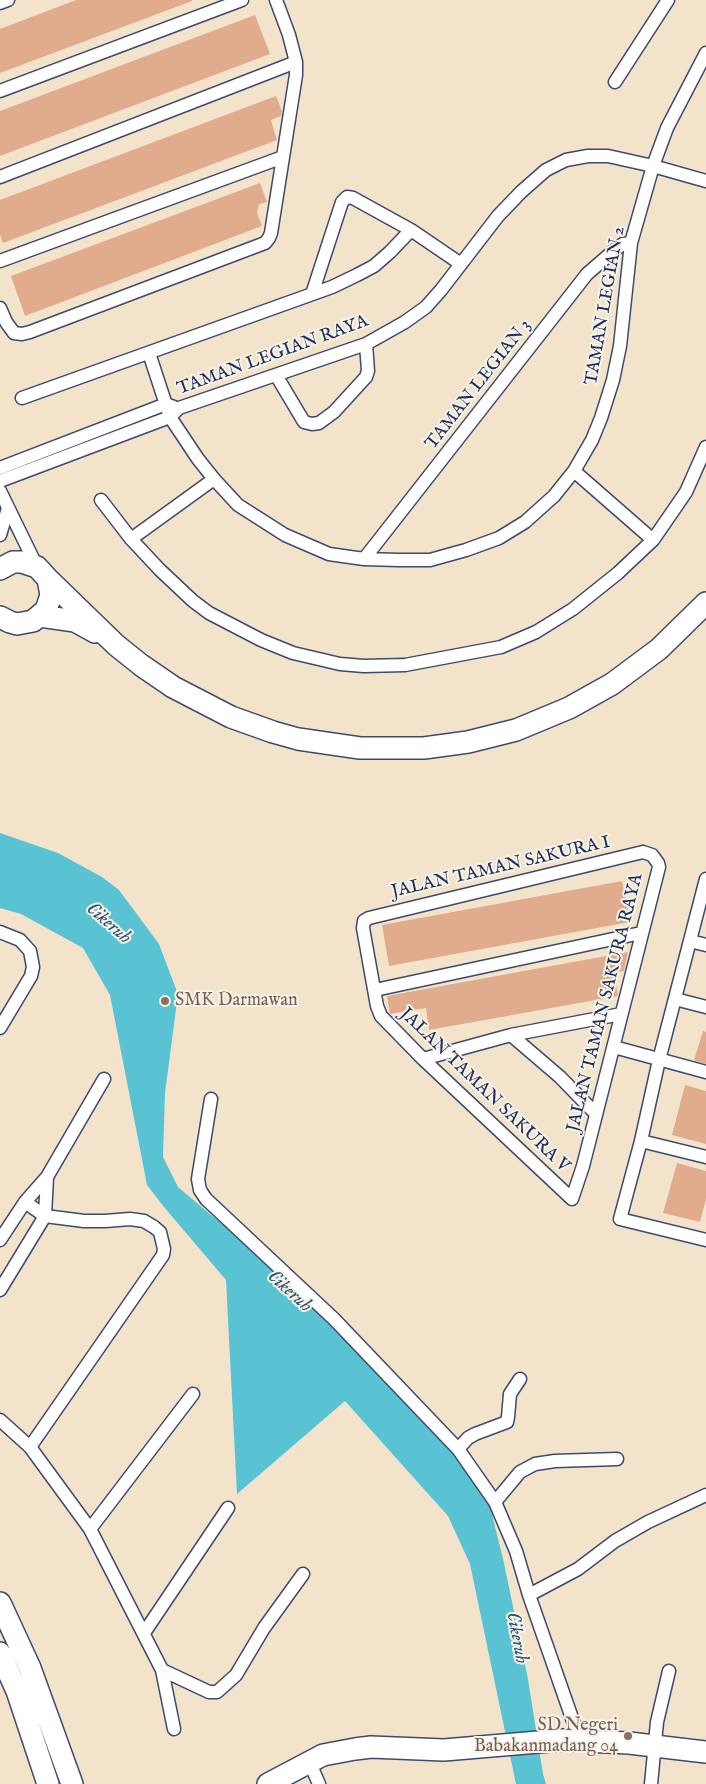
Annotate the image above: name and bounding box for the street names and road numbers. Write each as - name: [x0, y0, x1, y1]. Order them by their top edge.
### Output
- street label: TAMAN LEGIAN 2: [581, 225, 631, 387]
- street label: TAMAN LEGIAN RAYA: [174, 311, 372, 401]
- street label: TAMAN LEGIAN 3: [422, 316, 536, 454]
- street label: JALAN TAMAN SAKURA I: [390, 832, 612, 904]
- street label: JALAN TAMAN SAKURA RAYA: [563, 872, 649, 1134]
- street label: JALAN TAMAN SAKURA V: [395, 1004, 573, 1178]

